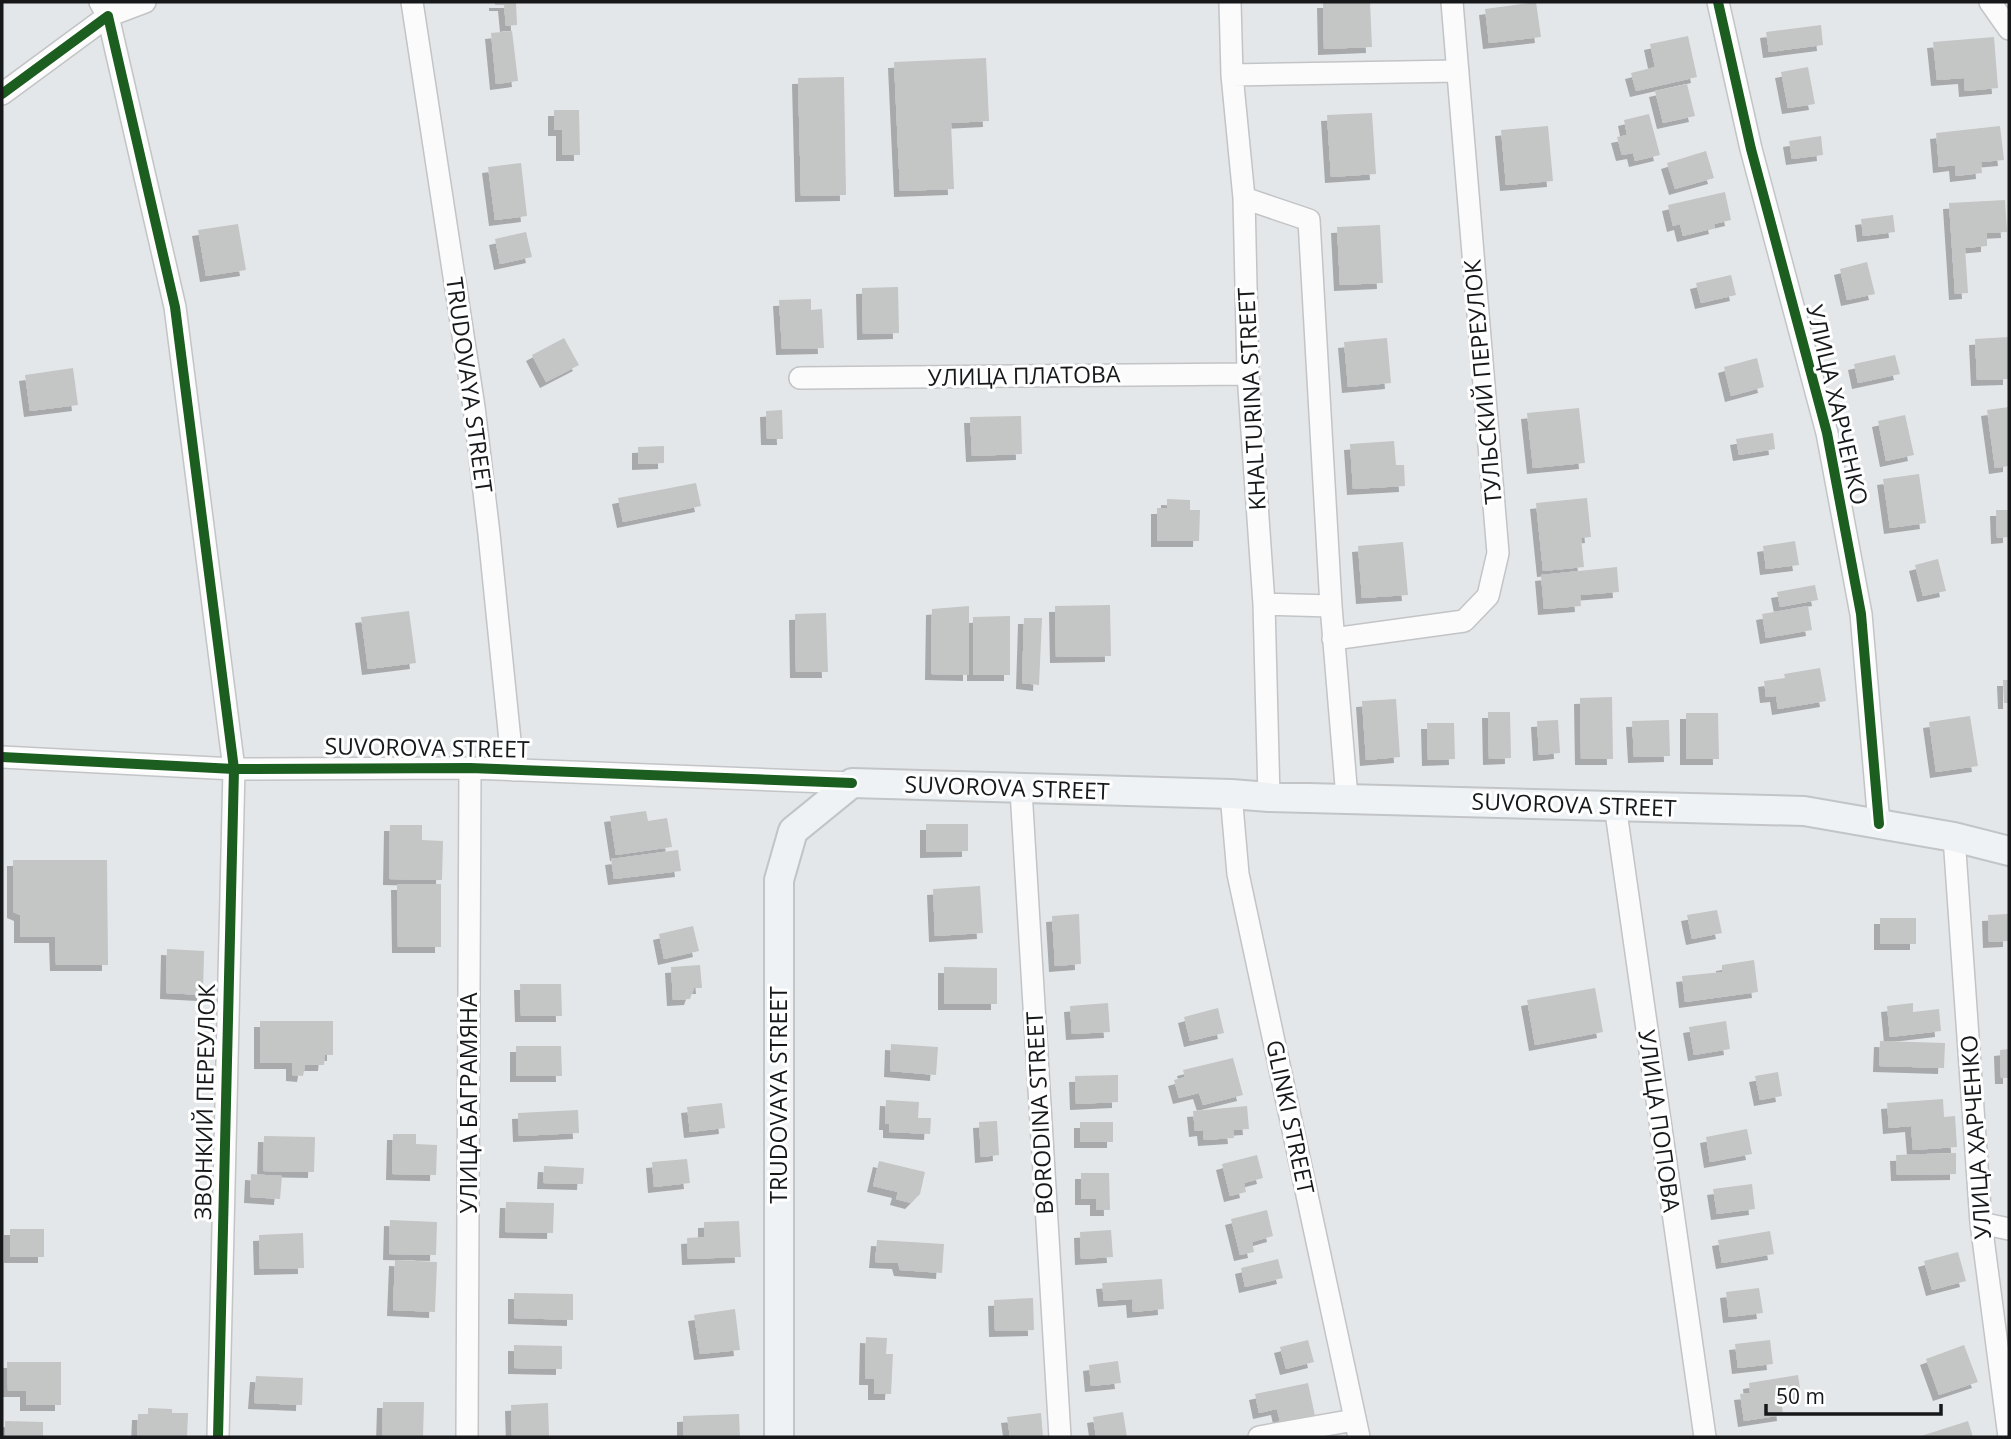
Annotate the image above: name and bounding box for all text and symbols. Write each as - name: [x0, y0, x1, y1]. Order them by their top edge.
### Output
- street label: ТУЛЬСКИЙ ПЕРЕУЛОК: [1455, 257, 1509, 506]
- street label: TRUDOVAYA STREET: [439, 275, 501, 495]
- street label: KHALTURINA STREET: [1229, 286, 1273, 511]
- street label: УЛИЦА ХАРЧЕНКО: [1799, 301, 1877, 508]
- street label: УЛИЦА ПЛАТОВА: [927, 357, 1121, 393]
- street label: SUVOROVA STREET: [324, 729, 530, 765]
- street label: SUVOROVA STREET: [904, 767, 1110, 807]
- street label: SUVOROVA STREET: [1471, 784, 1677, 824]
- street label: ЗВОНКИЙ ПЕРЕУЛОК: [186, 983, 222, 1221]
- street label: TRUDOVAYA STREET: [762, 986, 794, 1204]
- street label: УЛИЦА БАГРАМЯНА: [452, 992, 484, 1214]
- street label: BORODINA STREET: [1018, 1010, 1060, 1216]
- street label: УЛИЦА ПОПОВА: [1631, 1028, 1689, 1215]
- street label: УЛИЦА ХАРЧЕНКО: [1952, 1034, 1998, 1240]
- street label: GLINKI STREET: [1259, 1037, 1323, 1197]
- scale bar: [1766, 1372, 1941, 1416]
- text: 50 m: [1776, 1382, 1825, 1410]

